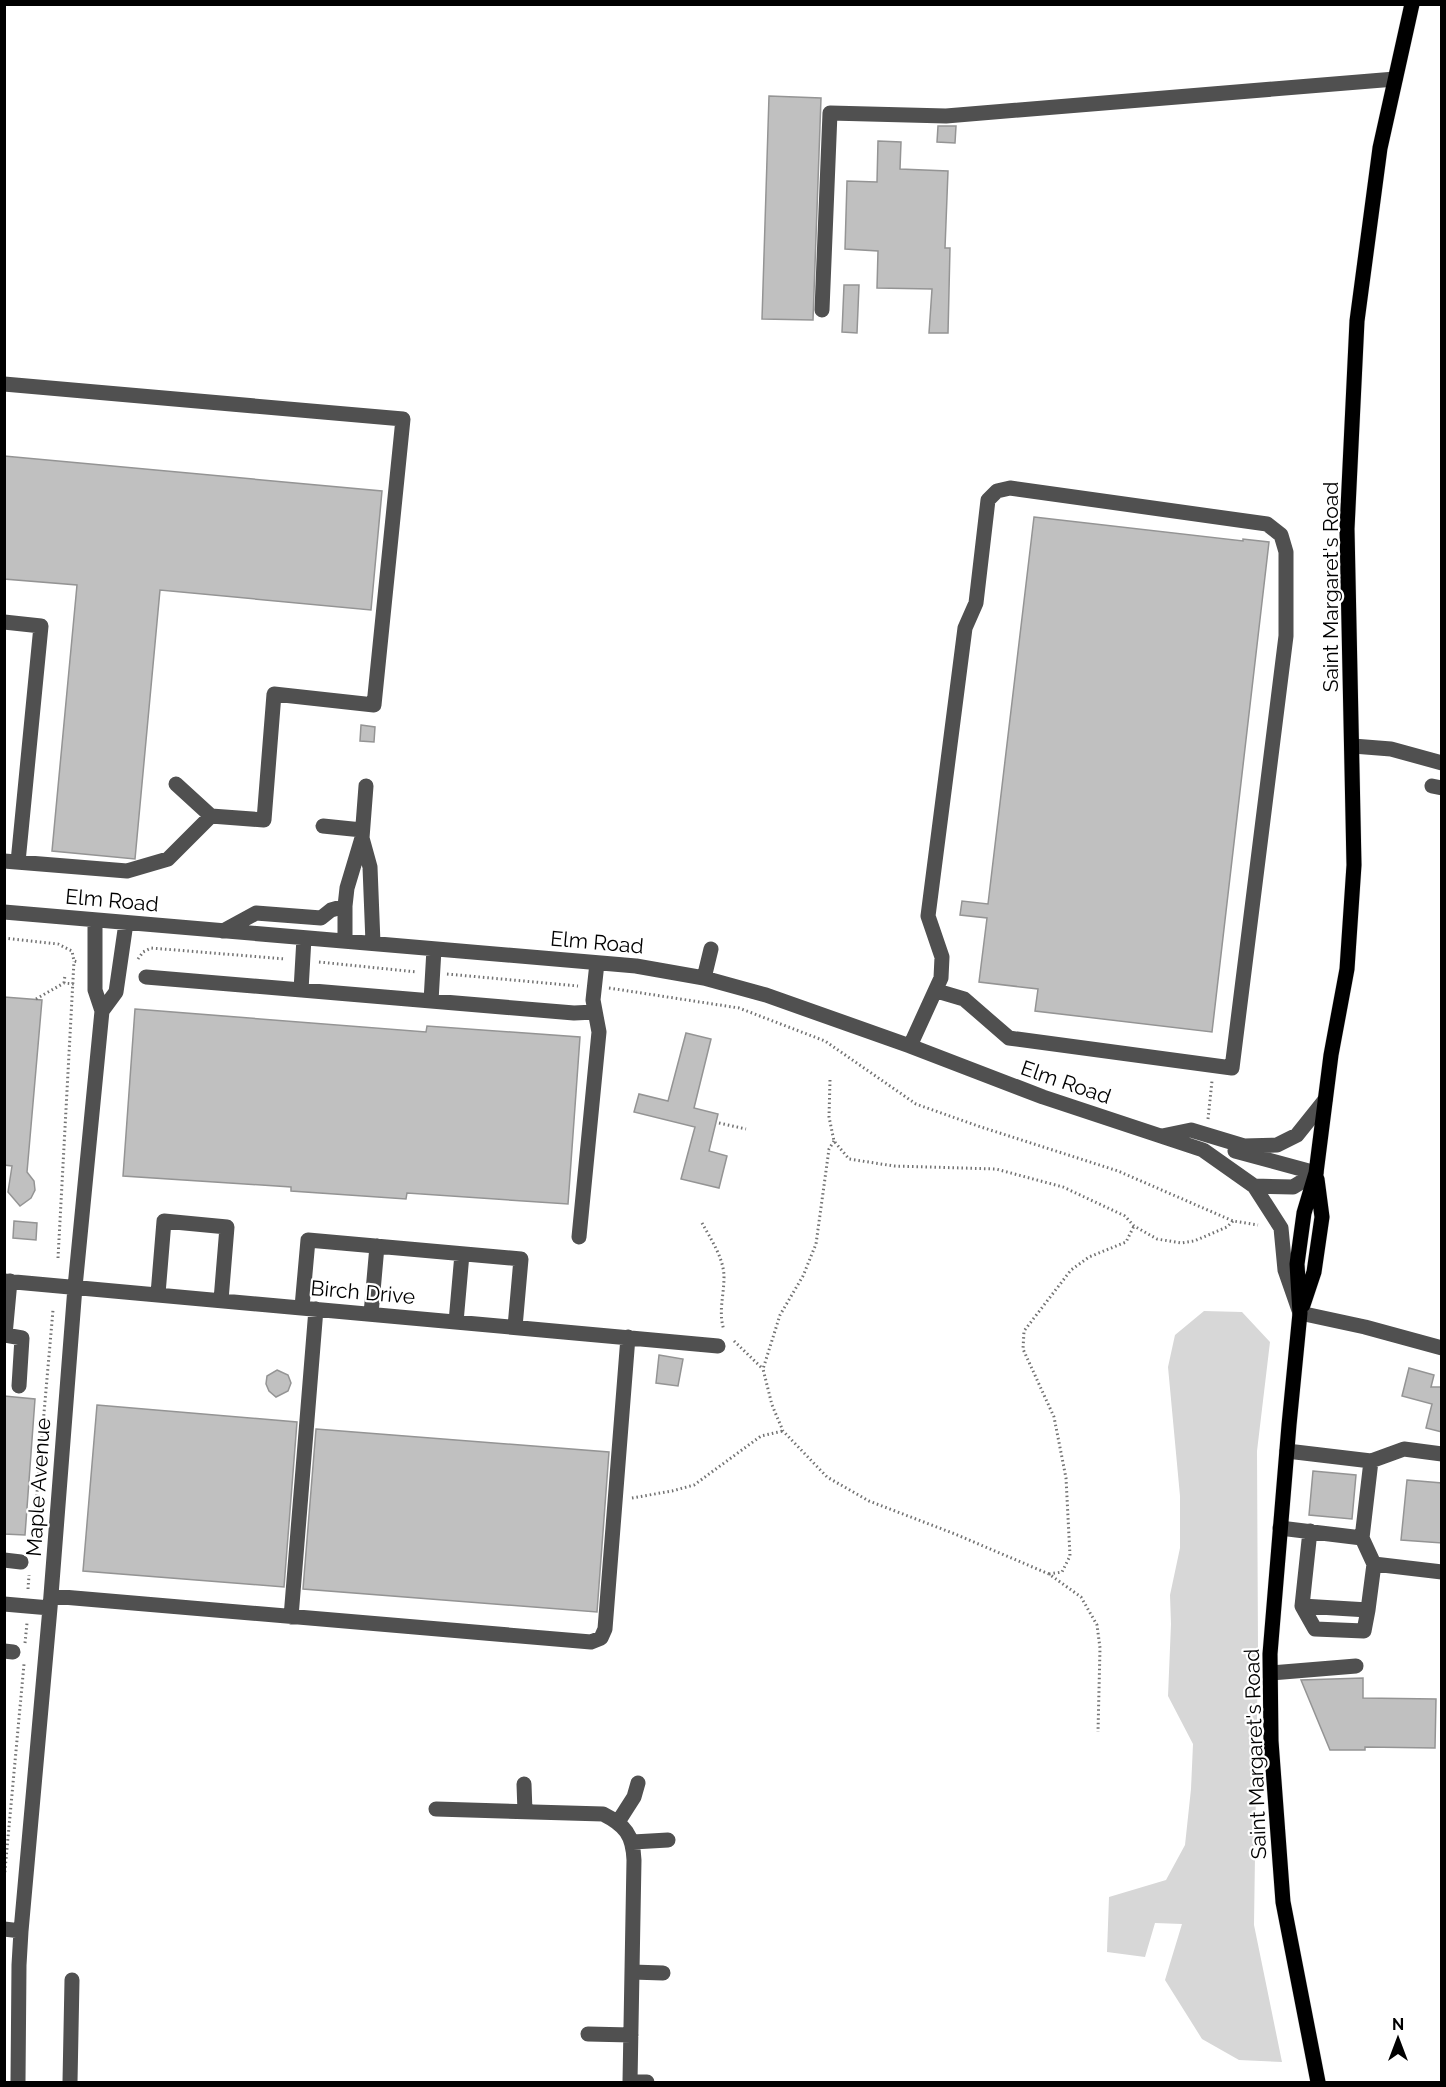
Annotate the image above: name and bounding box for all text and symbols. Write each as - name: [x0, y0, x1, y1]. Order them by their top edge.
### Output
- street label: Saint Margaret's Road: [1318, 482, 1343, 692]
- street label: Elm Road: [64, 883, 160, 917]
- street label: Elm Road: [549, 925, 645, 959]
- street label: Elm Road: [1018, 1055, 1114, 1109]
- street label: Birch Drive: [310, 1275, 416, 1309]
- street label: Maple Avenue: [21, 1417, 55, 1557]
- street label: Saint Margaret's Road: [1239, 1648, 1271, 1860]
- north arrow: [1368, 2009, 1428, 2069]
- text: N: [1392, 2015, 1404, 2034]

